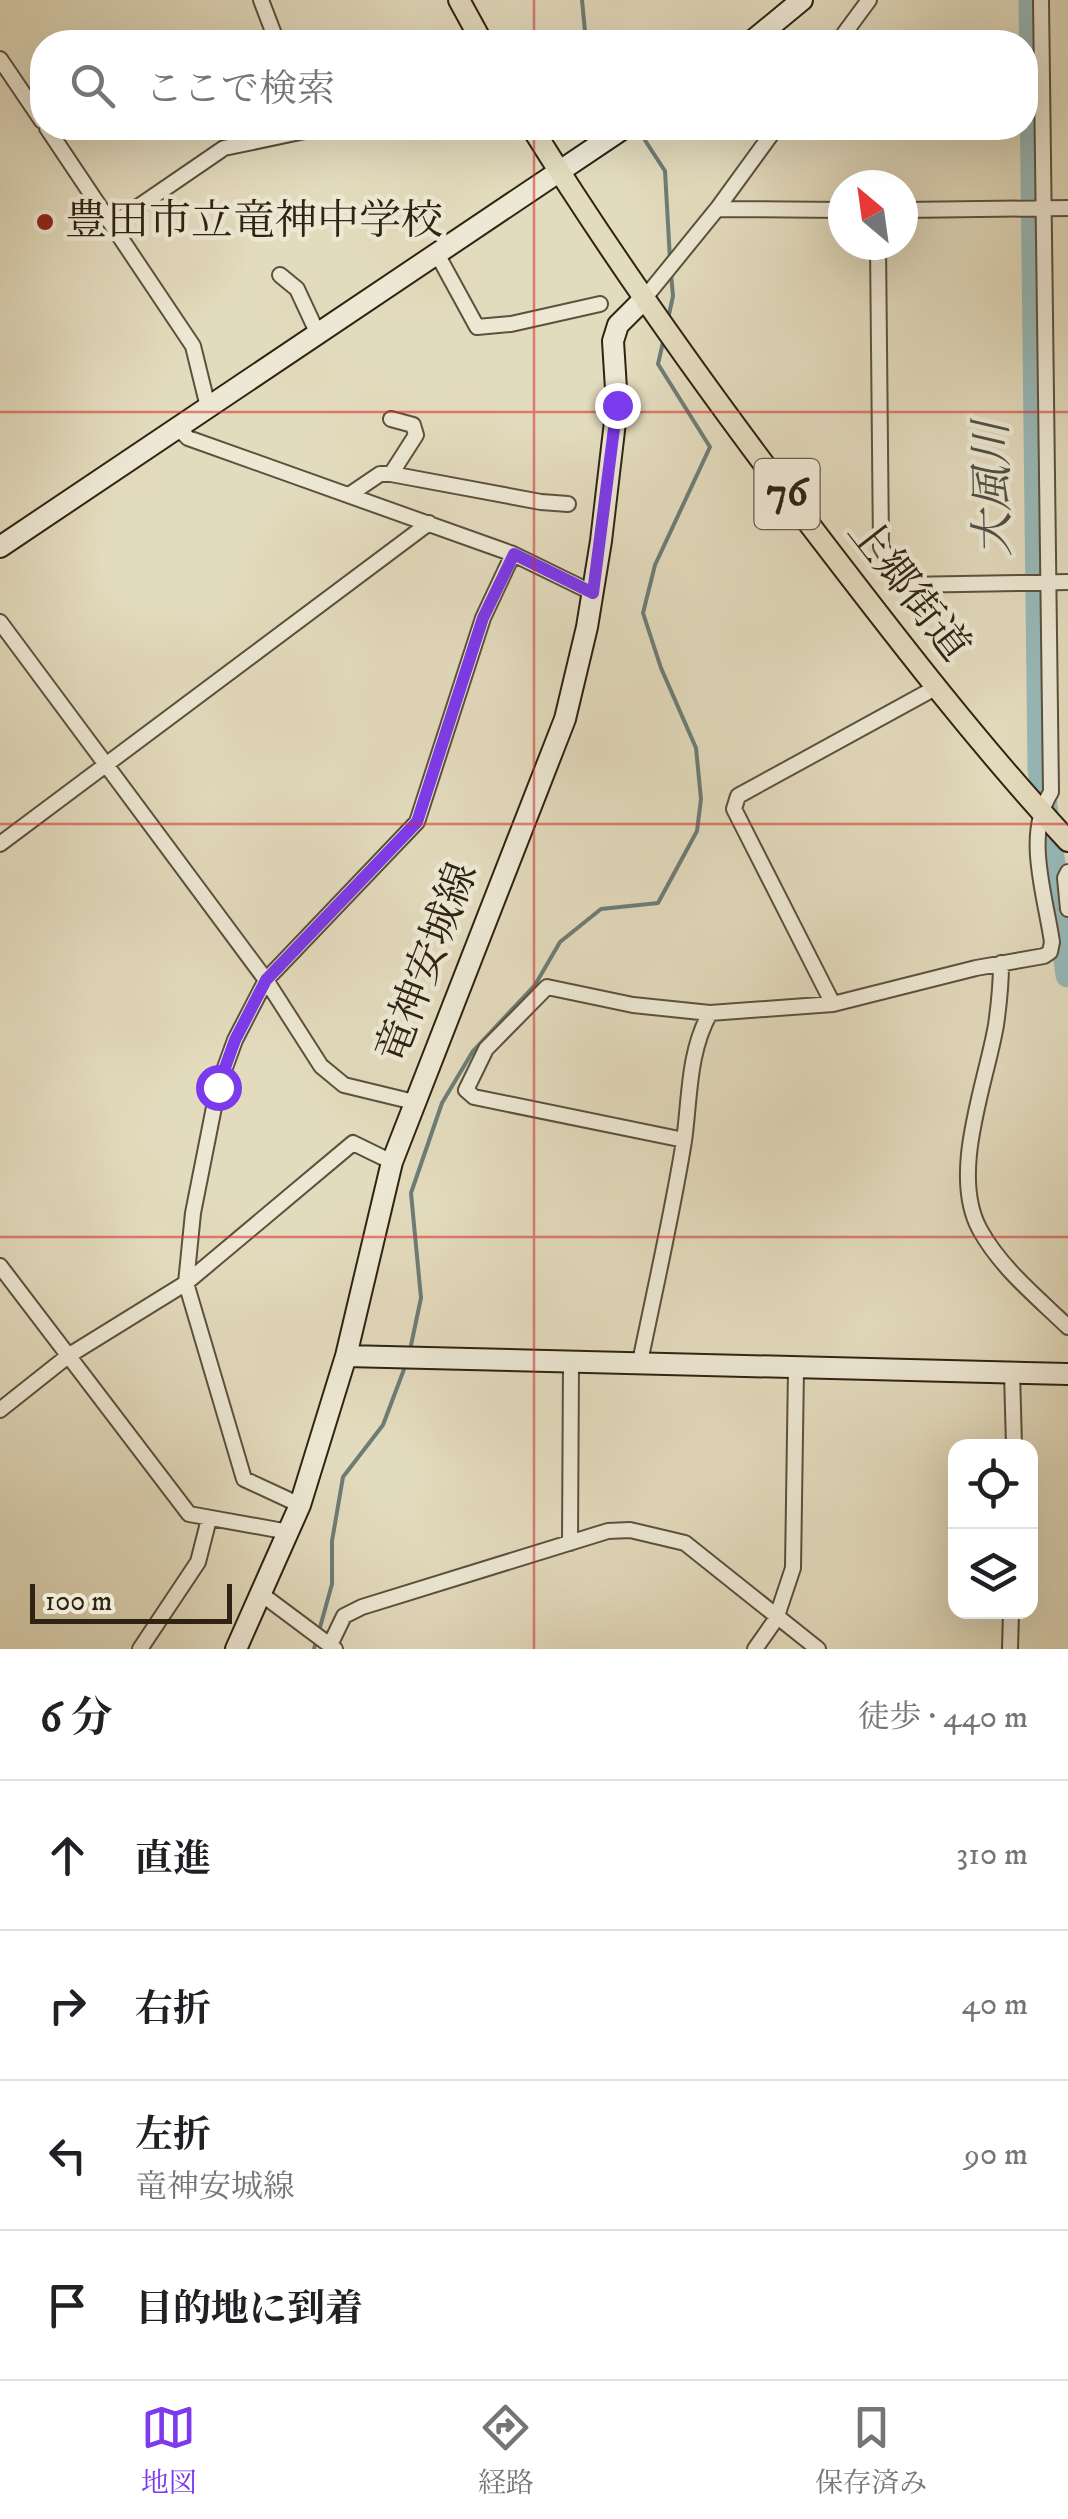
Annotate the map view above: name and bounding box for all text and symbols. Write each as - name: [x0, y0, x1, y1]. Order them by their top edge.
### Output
- search box: [30, 30, 1038, 140]
- icon: search: [65, 58, 120, 113]
- text: ここで検索: [145, 66, 335, 114]
- north arrow: [828, 170, 918, 260]
- place label: 豊田市立竜神中学校: [65, 196, 443, 248]
- marker: 豊田市立竜神中学校: [34, 211, 56, 233]
- route end: [595, 383, 641, 429]
- water label: 大風川: [965, 416, 1023, 557]
- road number: 76: [754, 459, 820, 529]
- street label: 上郷街道: [836, 508, 980, 672]
- street label: 竜神安城線: [366, 856, 490, 1070]
- route start: [196, 1065, 242, 1111]
- map controls: [948, 1439, 1038, 1619]
- button: locate: [948, 1439, 1038, 1529]
- button: layers: [948, 1529, 1038, 1619]
- scale bar: [30, 1579, 232, 1624]
- text: 100 m: [45, 1584, 112, 1619]
- text: 6 分: [40, 1693, 113, 1745]
- text: 徒歩 · 440 m: [858, 1698, 1028, 1738]
- icon: ahead: [40, 1828, 95, 1883]
- text: 310 m: [956, 1835, 1028, 1875]
- text: 直進: [135, 1836, 211, 1884]
- icon: right: [40, 1978, 95, 2033]
- text: 40 m: [961, 1985, 1028, 2025]
- text: 右折: [135, 1986, 211, 2034]
- text: 左折: [135, 2112, 211, 2160]
- icon: left: [40, 2128, 95, 2183]
- text: 90 m: [964, 2135, 1028, 2175]
- text: 竜神安城線: [135, 2168, 295, 2208]
- icon: arrive: [40, 2278, 95, 2333]
- text: 目的地に到着: [135, 2286, 363, 2334]
- tab: 地図: [141, 2400, 197, 2501]
- tab: 経路: [478, 2400, 534, 2501]
- tab: 保存済み: [815, 2400, 927, 2501]

